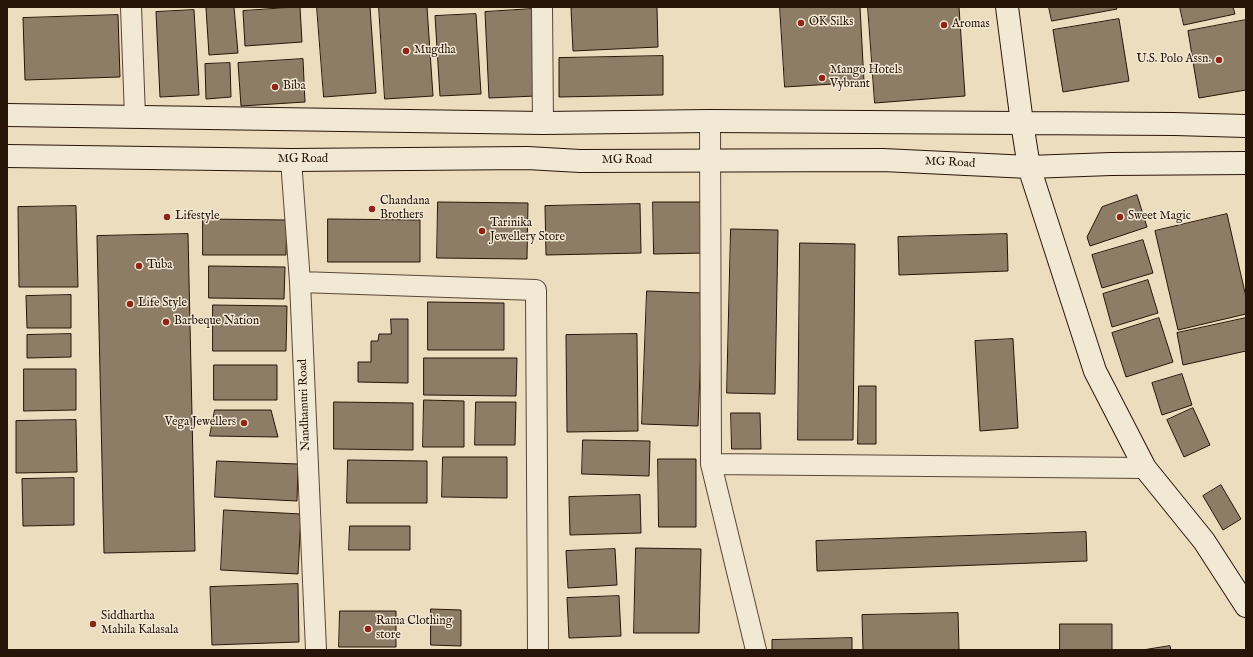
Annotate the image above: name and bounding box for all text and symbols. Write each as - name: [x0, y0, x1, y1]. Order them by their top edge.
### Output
- place label: OK Silks: [809, 16, 853, 30]
- marker: OK Silks: [796, 18, 806, 28]
- place label: Aromas: [952, 18, 990, 32]
- marker: Aromas: [939, 20, 949, 30]
- place label: Mugdha: [414, 44, 456, 58]
- marker: Mugdha: [401, 46, 411, 56]
- place label: U.S. Polo Assn.: [1137, 53, 1211, 67]
- marker: U.S. Polo Assn.: [1214, 55, 1224, 65]
- place label: Mango Hotels Vybrant: [830, 64, 902, 92]
- marker: Mango Hotels Vybrant: [817, 73, 827, 83]
- place label: Biba: [283, 80, 306, 94]
- marker: Biba: [270, 82, 280, 92]
- street label: MG Road: [278, 153, 328, 167]
- street label: MG Road: [602, 154, 652, 168]
- street label: MG Road: [924, 154, 976, 172]
- place label: Chandana Brothers: [380, 195, 430, 223]
- marker: Chandana Brothers: [367, 204, 377, 214]
- place label: Lifestyle: [175, 210, 219, 224]
- place label: Sweet Magic: [1128, 210, 1191, 224]
- marker: Lifestyle: [162, 212, 172, 222]
- marker: Sweet Magic: [1115, 212, 1125, 222]
- place label: Tarinika Jewellery Store: [490, 217, 565, 245]
- marker: Tarinika Jewellery Store: [477, 226, 487, 236]
- place label: Tuba: [147, 259, 173, 273]
- marker: Tuba: [134, 261, 144, 271]
- place label: Life Style: [138, 297, 187, 311]
- marker: Life Style: [125, 299, 135, 309]
- place label: Barbeque Nation: [174, 315, 259, 329]
- marker: Barbeque Nation: [161, 317, 171, 327]
- street label: Nandhamuri Road: [296, 359, 314, 451]
- place label: Vega Jewellers: [165, 416, 236, 430]
- marker: Vega Jewellers: [239, 418, 249, 428]
- place label: Siddhartha Mahila Kalasala: [101, 610, 178, 638]
- place label: Rama Clothing store: [376, 615, 452, 643]
- marker: Siddhartha Mahila Kalasala: [88, 619, 98, 629]
- marker: Rama Clothing store: [363, 624, 373, 634]

